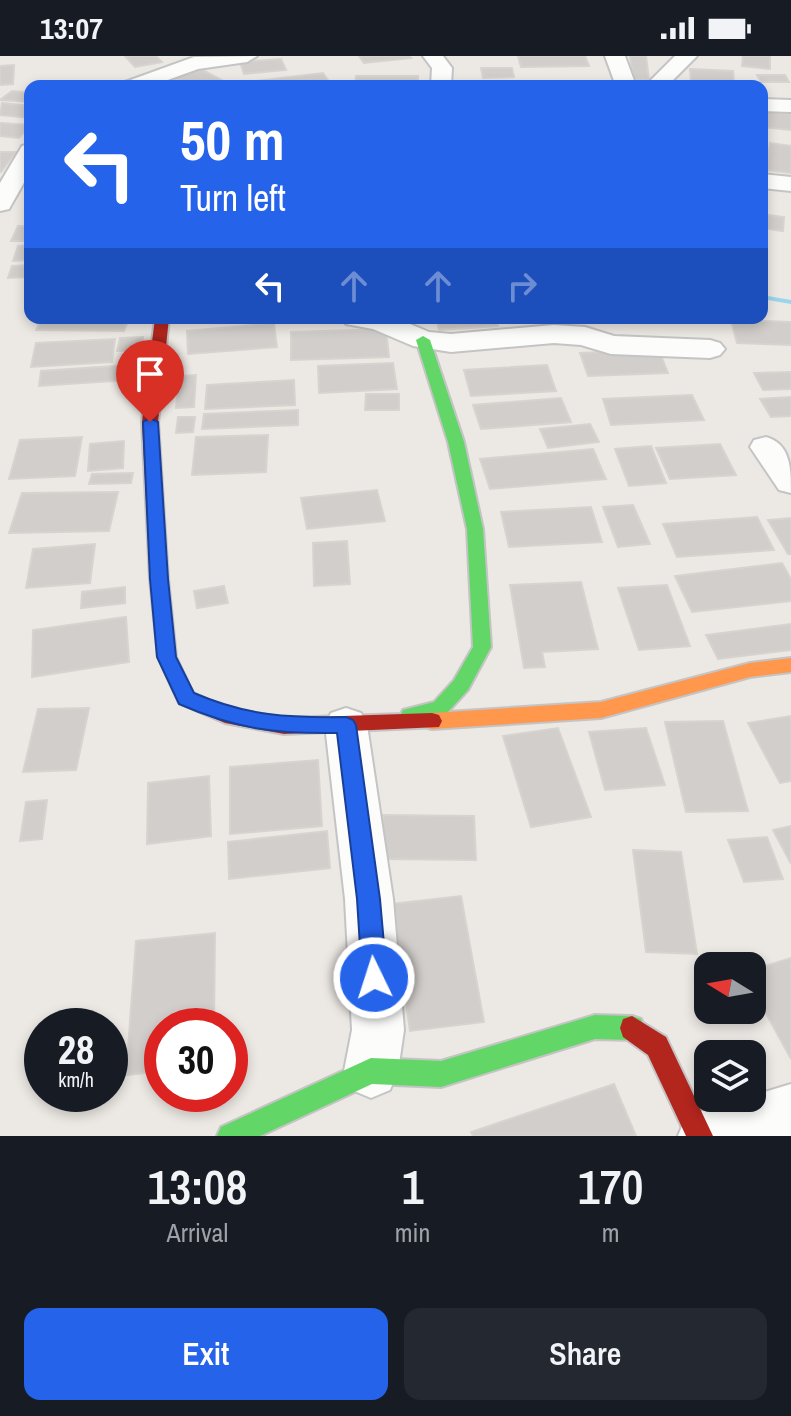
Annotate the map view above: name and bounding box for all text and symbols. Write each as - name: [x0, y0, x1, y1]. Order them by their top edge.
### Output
- text: 13:07: [40, 8, 103, 48]
- text: 50 m: [180, 102, 285, 177]
- icon: left: [48, 112, 152, 216]
- text: Turn left: [180, 174, 286, 222]
- icon: left: [248, 264, 292, 308]
- icon: ahead: [332, 264, 376, 308]
- icon: ahead: [416, 264, 460, 308]
- icon: right: [500, 264, 544, 308]
- pin: [116, 340, 184, 422]
- icon: arrive: [128, 352, 172, 396]
- position arrow: [332, 936, 416, 1020]
- north arrow: [694, 952, 766, 1024]
- map controls: [694, 952, 766, 1112]
- speed limit sign: 30: [144, 1008, 248, 1112]
- text: 28: [58, 1023, 94, 1076]
- button: layers: [694, 1040, 766, 1112]
- text: km/h: [58, 1066, 94, 1093]
- text: 13:08: [147, 1154, 247, 1219]
- text: 1: [402, 1154, 424, 1219]
- text: 170: [578, 1154, 644, 1219]
- text: Arrival: [167, 1215, 228, 1250]
- text: min: [395, 1215, 430, 1250]
- text: m: [602, 1215, 620, 1250]
- button: Exit: [24, 1308, 388, 1400]
- button: Share: [404, 1308, 767, 1400]

